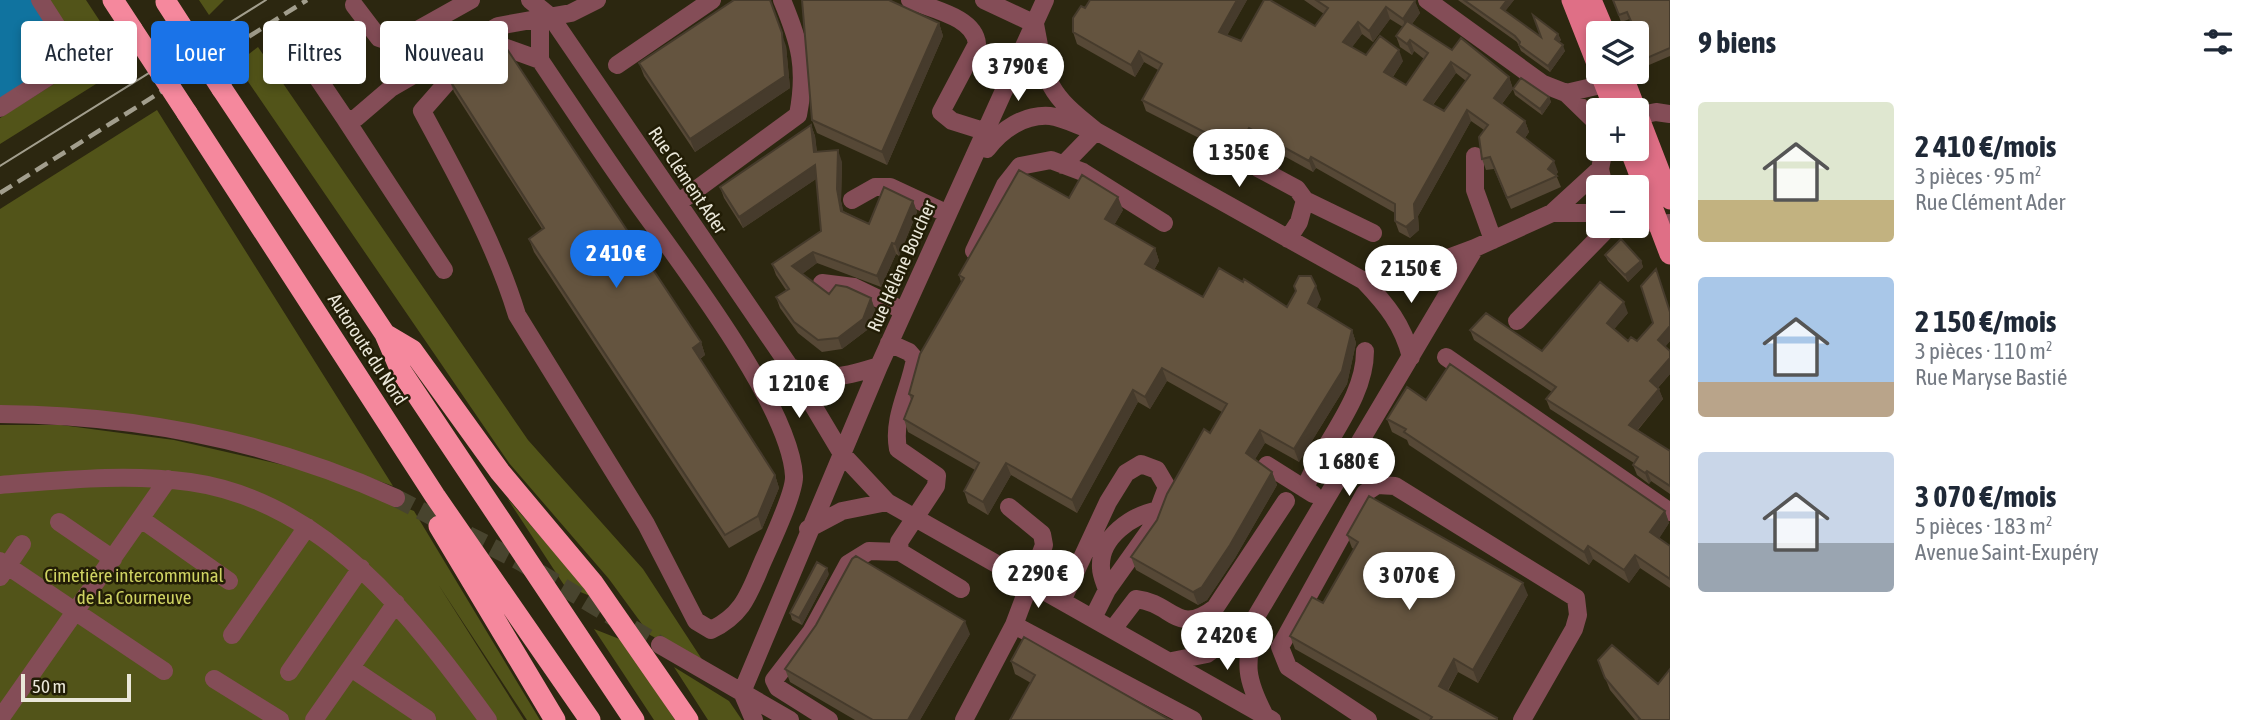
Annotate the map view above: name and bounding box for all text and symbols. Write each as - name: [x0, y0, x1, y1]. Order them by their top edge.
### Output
- chip: Acheter: [21, 21, 137, 84]
- chip: Louer: [151, 21, 249, 84]
- chip: Filtres: [263, 21, 366, 84]
- chip: Nouveau: [380, 21, 508, 84]
- map controls: [1586, 21, 1649, 238]
- button: layers: [1586, 21, 1649, 84]
- icon: filters: [2199, 23, 2237, 61]
- text: 9 biens: [1698, 25, 1776, 59]
- pin: 3 790 €: [953, 43, 1083, 103]
- text: 3 790 €: [988, 53, 1048, 79]
- button: +: [1586, 98, 1649, 161]
- street label: Rue Clément Ader: [644, 122, 732, 238]
- text: 2 410 €/mois: [1915, 129, 2056, 163]
- pin: 1 350 €: [1174, 130, 1304, 189]
- icon: home: [1754, 130, 1838, 214]
- text: 1 350 €: [1209, 139, 1269, 165]
- text: 3 pièces · 95 m²: [1915, 163, 2042, 189]
- button: −: [1586, 175, 1649, 238]
- text: Rue Clément Ader: [1915, 189, 2065, 215]
- street label: Rue Hélène Boucher: [862, 197, 940, 335]
- pin: 2 410 €: [551, 230, 681, 290]
- text: 2 410 €: [586, 240, 646, 266]
- pin: 2 150 €: [1346, 246, 1476, 305]
- text: 2 150 €: [1381, 255, 1441, 281]
- street label: Autoroute du Nord: [324, 289, 412, 409]
- text: 2 150 €/mois: [1915, 304, 2056, 338]
- icon: home: [1754, 305, 1838, 389]
- text: 3 pièces · 110 m²: [1915, 338, 2052, 364]
- pin: 1 210 €: [734, 360, 864, 420]
- text: Rue Maryse Bastié: [1915, 364, 2067, 390]
- text: 1 210 €: [769, 370, 829, 396]
- pin: 1 680 €: [1284, 438, 1414, 498]
- text: 1 680 €: [1319, 448, 1379, 474]
- text: 3 070 €/mois: [1915, 479, 2056, 513]
- icon: home: [1754, 480, 1838, 564]
- text: 5 pièces · 183 m²: [1915, 513, 2052, 539]
- text: Avenue Saint-Exupéry: [1915, 539, 2099, 565]
- pin: 2 290 €: [973, 550, 1103, 610]
- pin: 3 070 €: [1344, 552, 1474, 612]
- text: 2 290 €: [1008, 560, 1068, 586]
- text: 3 070 €: [1379, 562, 1439, 588]
- park label: Cimetière intercommunal de La Courneuve: [44, 564, 224, 608]
- pin: 2 420 €: [1162, 612, 1292, 672]
- text: 2 420 €: [1197, 622, 1257, 648]
- scale bar: [21, 671, 131, 703]
- text: 50 m: [32, 675, 66, 697]

